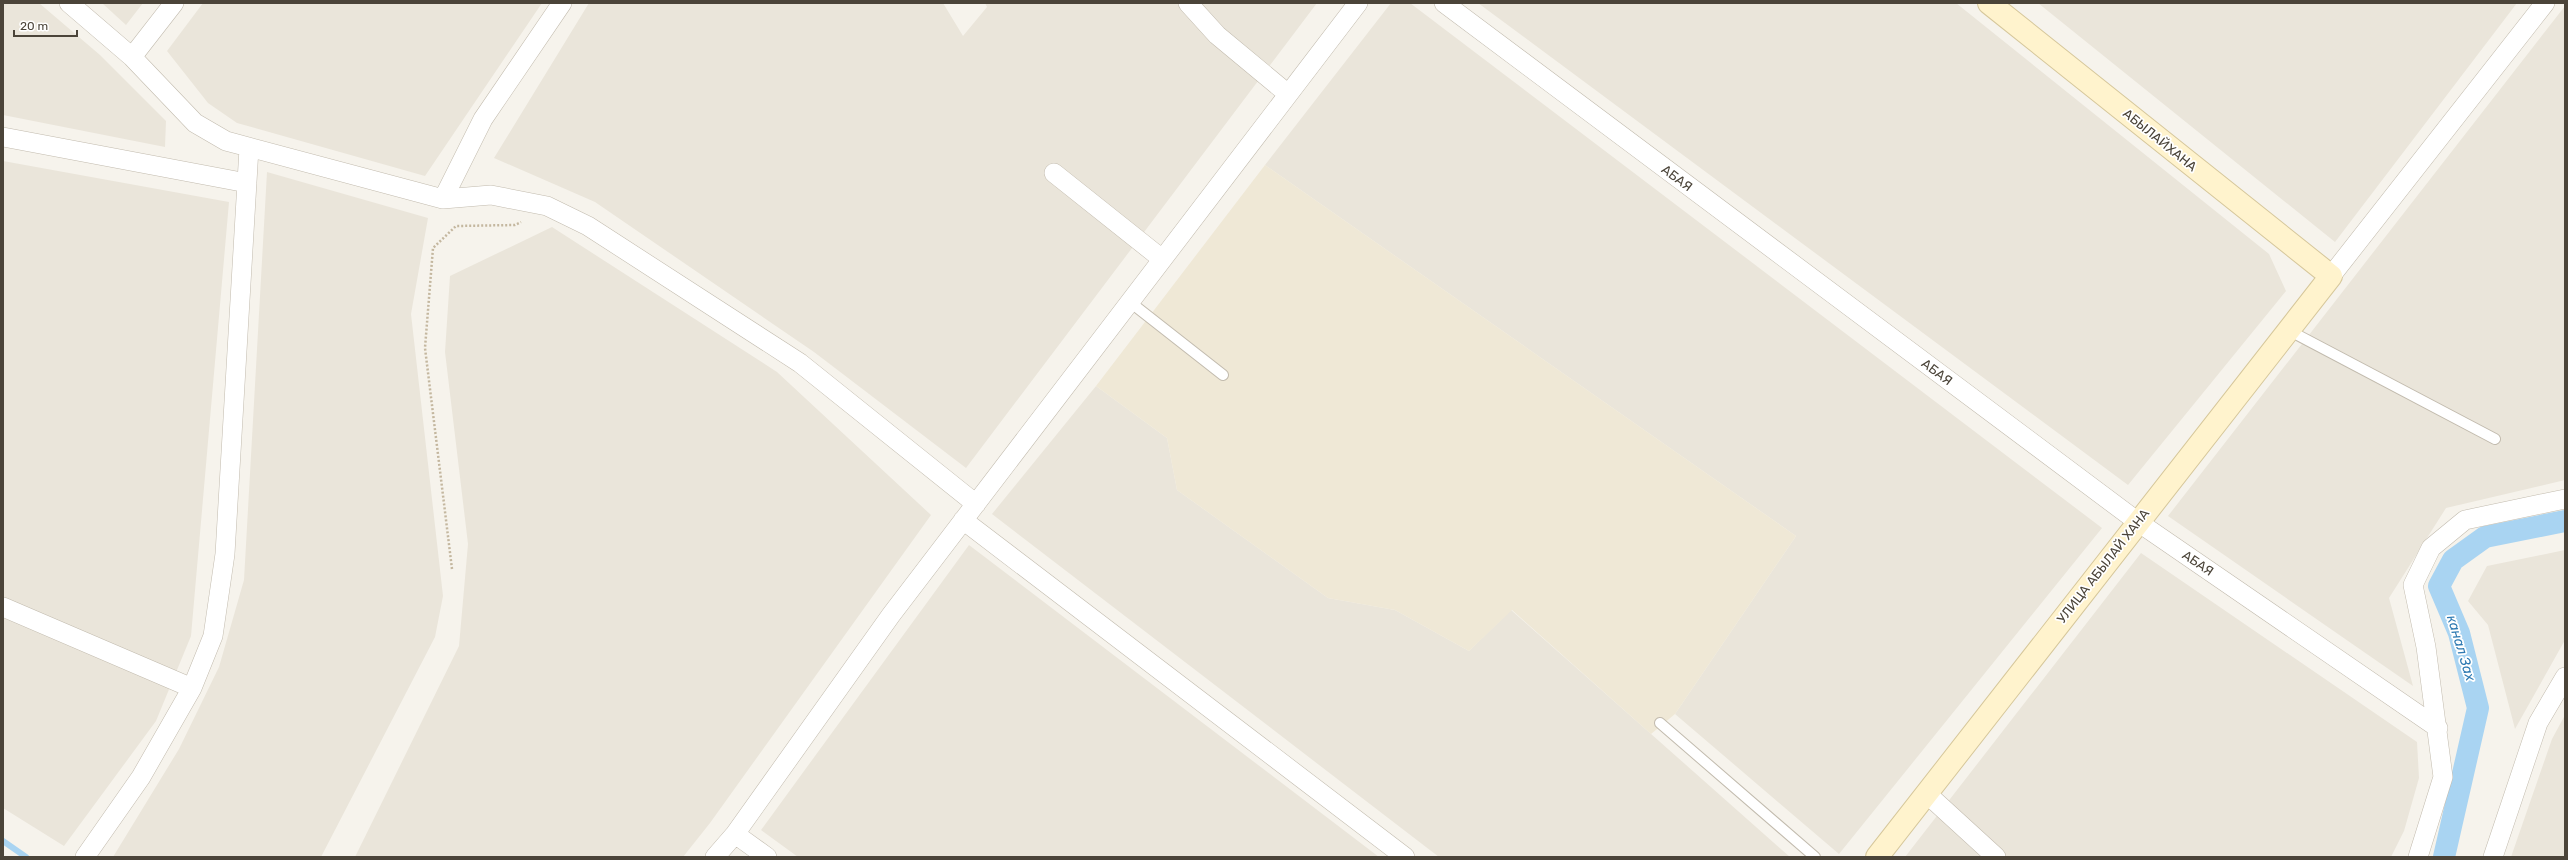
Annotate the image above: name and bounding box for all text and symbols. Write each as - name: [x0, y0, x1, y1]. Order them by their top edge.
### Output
- scale bar: [14, 12, 77, 38]
- text: 20 m: [20, 19, 48, 33]
- street label: АБЫЛАЙХАНА: [2120, 106, 2200, 174]
- street label: АБАЯ: [1659, 162, 1695, 194]
- street label: АБАЯ: [1919, 356, 1955, 388]
- street label: УЛИЦА АБЫЛАЙ ХАНА: [2054, 506, 2152, 626]
- street label: АБАЯ: [2180, 547, 2216, 579]
- water label: канал Зах: [2443, 613, 2479, 684]

